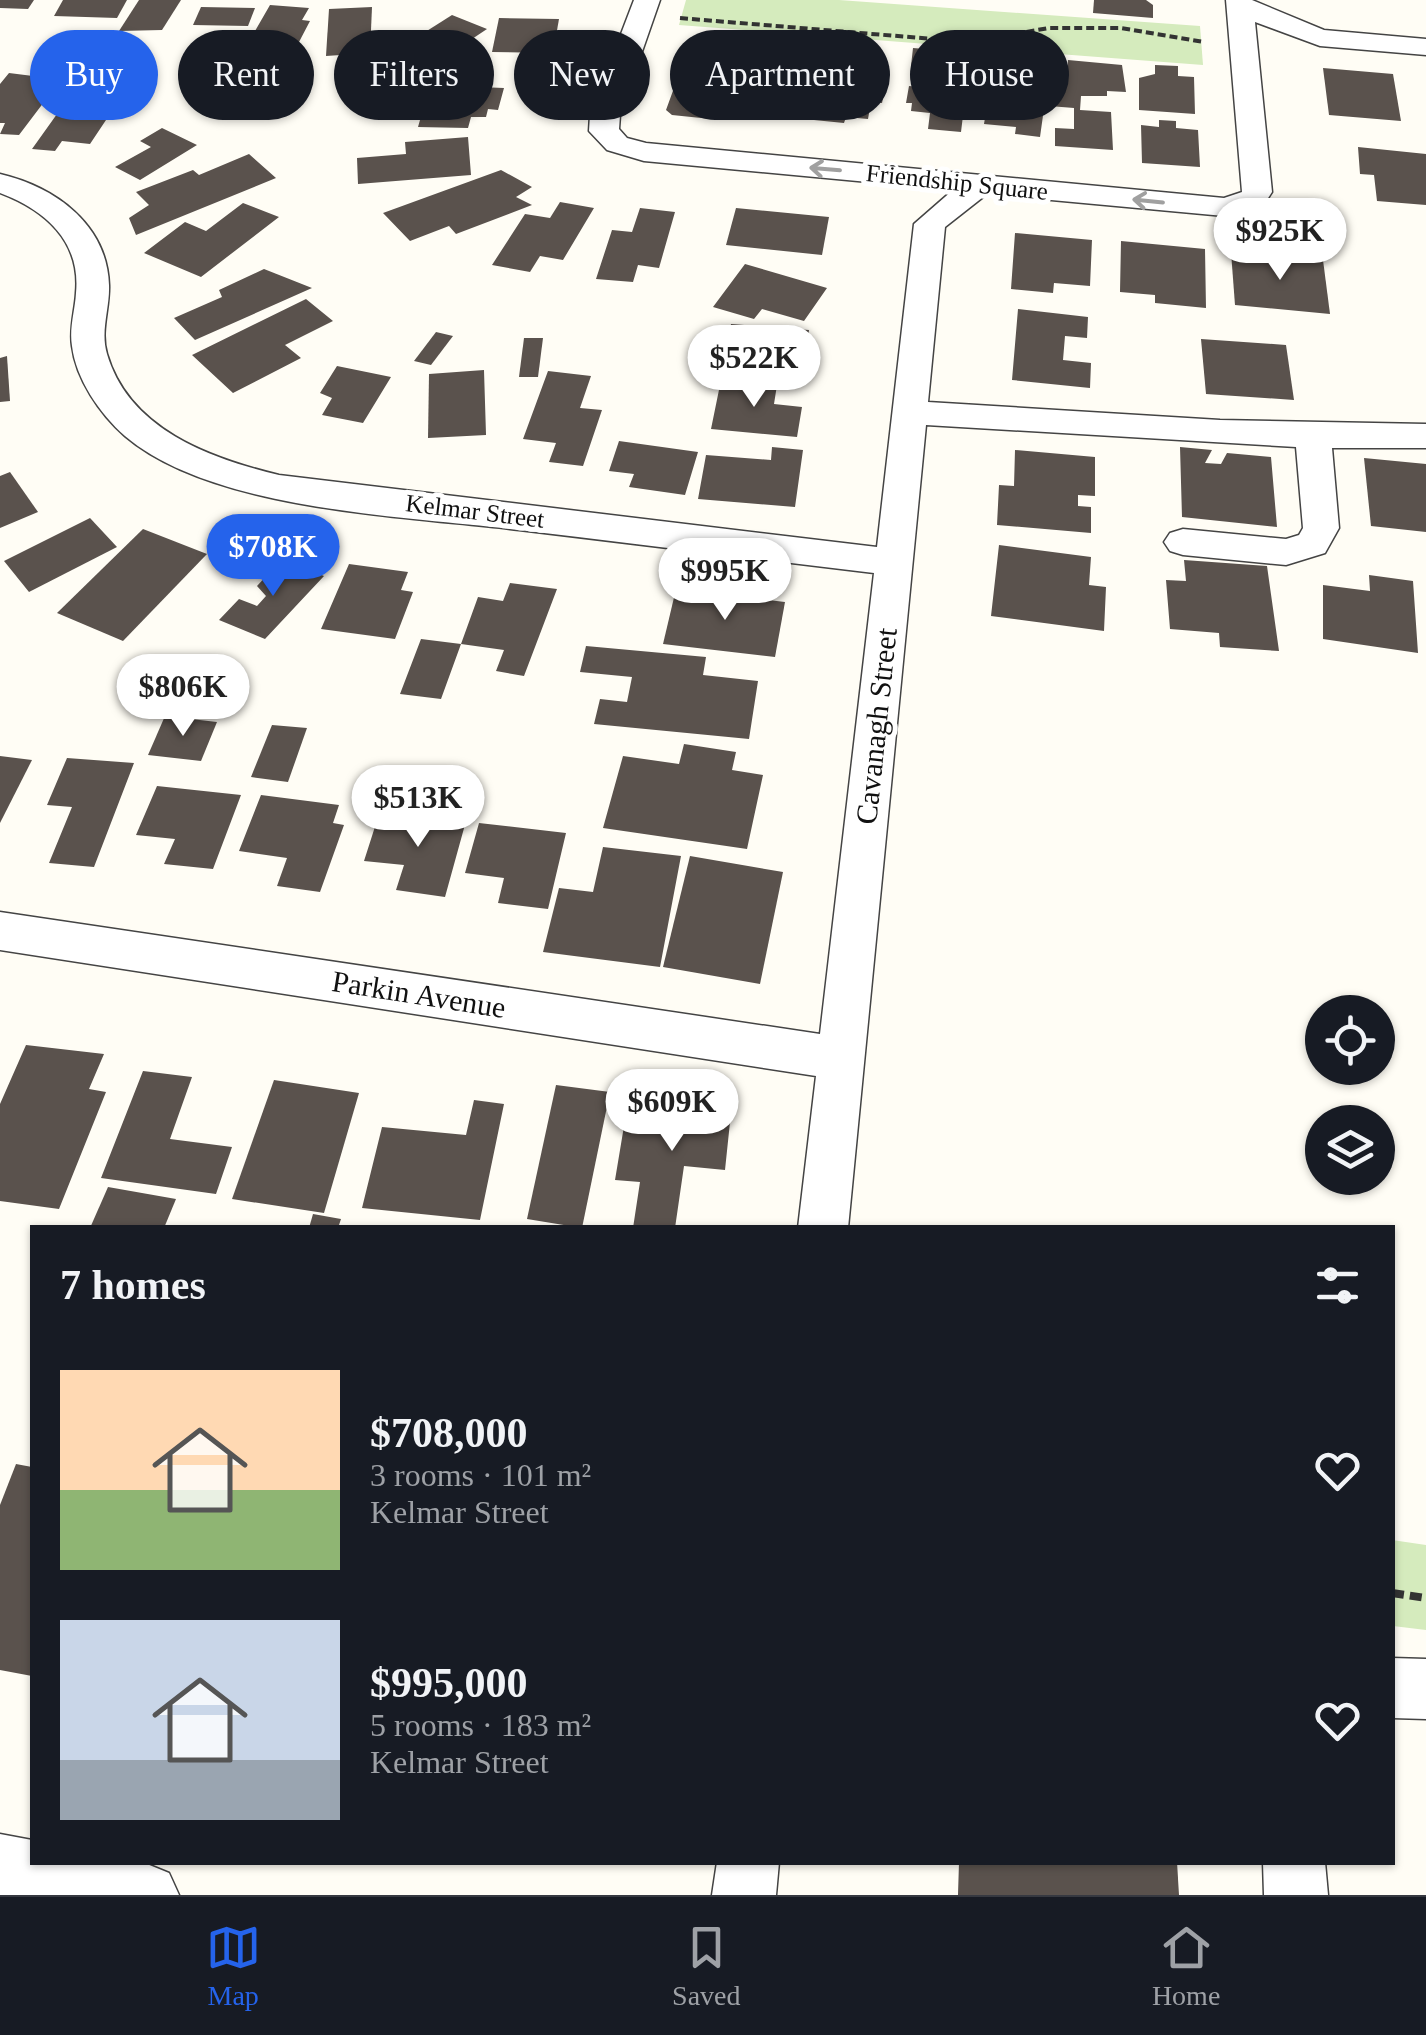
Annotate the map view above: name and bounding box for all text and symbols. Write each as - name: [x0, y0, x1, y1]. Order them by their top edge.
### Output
- chip: Buy: [30, 30, 158, 120]
- chip: Rent: [178, 30, 314, 120]
- chip: Filters: [334, 30, 494, 120]
- chip: New: [514, 30, 650, 120]
- chip: Apartment: [670, 30, 890, 120]
- chip: House: [910, 30, 1069, 120]
- one-way arrow: [809, 159, 841, 178]
- street label: Friendship Square: [865, 159, 1049, 205]
- one-way arrow: [1133, 191, 1165, 210]
- pin: $925K: [1210, 198, 1350, 283]
- text: $925K: [1236, 212, 1324, 248]
- pin: $522K: [684, 325, 824, 410]
- text: $522K: [710, 339, 798, 375]
- street label: Kelmar Street: [404, 489, 546, 533]
- pin: $708K: [203, 514, 343, 599]
- text: $708K: [229, 528, 317, 564]
- pin: $995K: [655, 538, 795, 623]
- text: $995K: [681, 552, 769, 588]
- street label: Cavanagh Street: [849, 625, 903, 826]
- pin: $806K: [113, 654, 253, 739]
- text: $806K: [139, 668, 227, 704]
- pin: $513K: [348, 765, 488, 850]
- text: $513K: [374, 779, 462, 815]
- street label: Parkin Avenue: [330, 964, 508, 1024]
- map controls: [1305, 995, 1395, 1195]
- button: locate: [1305, 995, 1395, 1085]
- pin: $609K: [602, 1069, 742, 1154]
- text: $609K: [628, 1083, 716, 1119]
- button: layers: [1305, 1105, 1395, 1195]
- icon: filters: [1310, 1258, 1365, 1313]
- text: 7 homes: [60, 1262, 206, 1308]
- icon: home: [140, 1410, 260, 1530]
- text: $708,000: [370, 1410, 528, 1456]
- icon: heart: [1310, 1443, 1365, 1498]
- text: 3 rooms · 101 m²: [370, 1457, 591, 1493]
- text: Kelmar Street: [370, 1494, 549, 1530]
- icon: home: [140, 1660, 260, 1780]
- text: $995,000: [370, 1660, 528, 1706]
- icon: heart: [1310, 1693, 1365, 1748]
- text: 5 rooms · 183 m²: [370, 1707, 591, 1743]
- text: Kelmar Street: [370, 1744, 549, 1780]
- tab: Map: [206, 1920, 261, 2012]
- tab: Saved: [672, 1920, 741, 2012]
- tab: Home: [1152, 1920, 1220, 2012]

